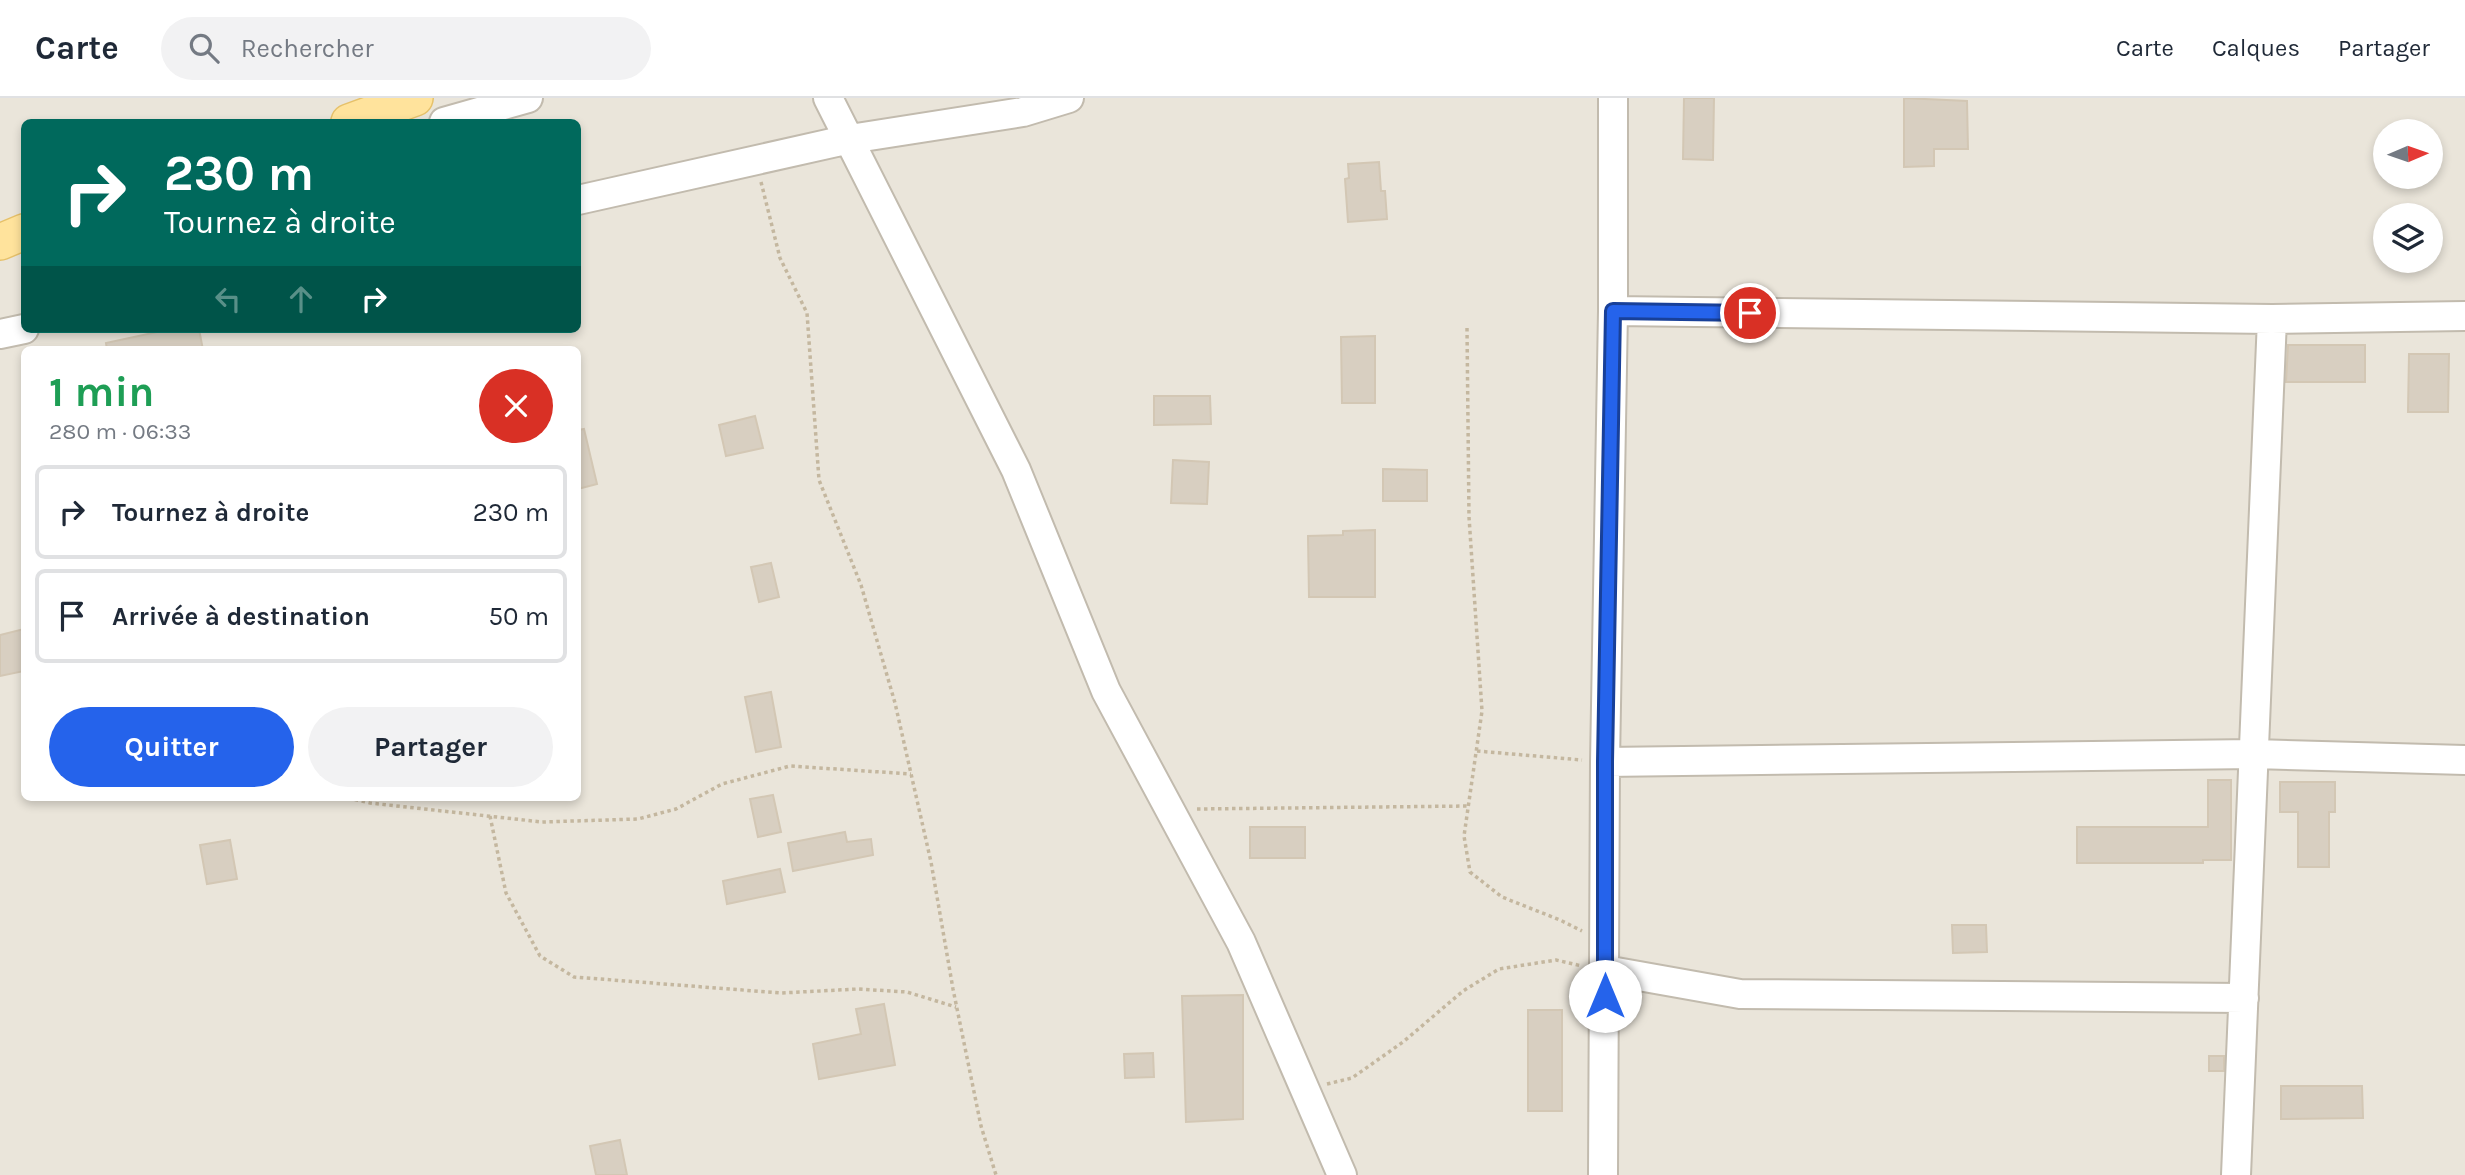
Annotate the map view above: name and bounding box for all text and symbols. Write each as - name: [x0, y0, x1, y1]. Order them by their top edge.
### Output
- search box: [161, 17, 651, 80]
- text: Carte: [35, 29, 119, 67]
- icon: search: [185, 29, 223, 67]
- text: Rechercher: [241, 33, 374, 64]
- text: Carte: [2116, 34, 2174, 62]
- text: Calques: [2212, 34, 2300, 62]
- text: Partager: [2338, 34, 2430, 62]
- north arrow: [2373, 119, 2443, 189]
- map controls: [2373, 119, 2443, 273]
- text: 230 m: [164, 145, 314, 202]
- icon: right: [49, 147, 140, 238]
- button: layers: [2373, 203, 2443, 273]
- text: Tournez à droite: [164, 204, 396, 241]
- icon: left: [209, 280, 247, 318]
- icon: ahead: [282, 280, 320, 318]
- icon: right: [355, 280, 393, 318]
- pin: [1720, 283, 1780, 343]
- icon: arrive: [1731, 294, 1769, 332]
- text: 1 min: [49, 367, 154, 417]
- button: close: [479, 369, 553, 443]
- text: 280 m · 06:33: [49, 418, 191, 445]
- icon: right: [53, 493, 91, 531]
- text: Tournez à droite: [112, 497, 309, 528]
- text: 230 m: [473, 497, 549, 528]
- icon: arrive: [53, 597, 91, 635]
- text: Arrivée à destination: [112, 601, 370, 632]
- text: 50 m: [488, 601, 549, 632]
- button: Quitter: [49, 707, 294, 787]
- button: Partager: [308, 707, 553, 787]
- position arrow: [1568, 959, 1642, 1033]

